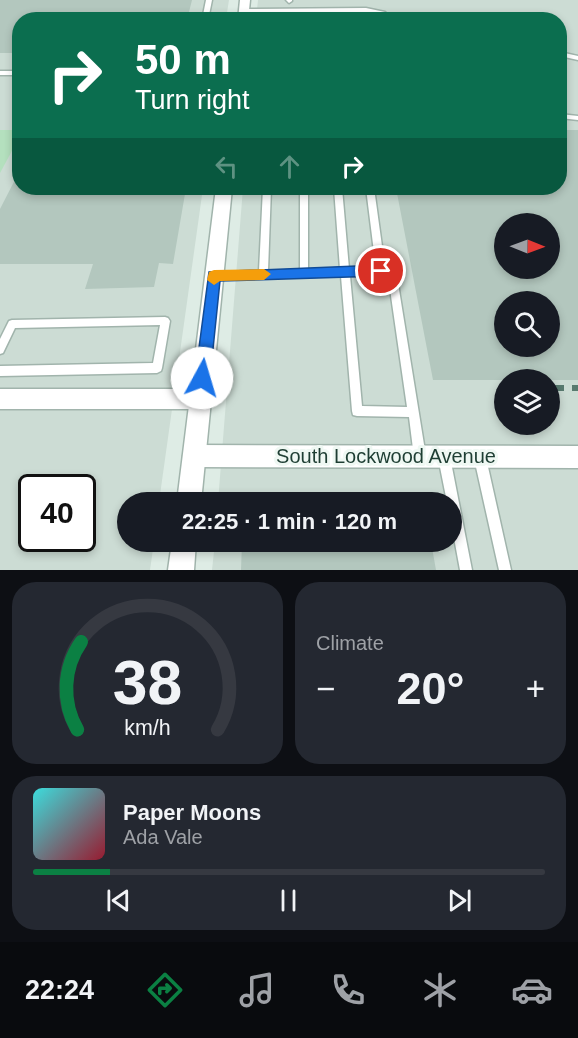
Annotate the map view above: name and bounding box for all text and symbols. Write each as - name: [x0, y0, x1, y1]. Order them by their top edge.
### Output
- icon: right: [36, 36, 114, 114]
- text: 50 m: [135, 36, 231, 83]
- text: Turn right: [135, 85, 250, 115]
- icon: left: [210, 150, 243, 183]
- icon: ahead: [273, 150, 306, 183]
- icon: right: [336, 150, 369, 183]
- north arrow: [494, 213, 560, 279]
- map controls: [494, 213, 560, 435]
- pin: [355, 245, 406, 296]
- icon: arrive: [364, 254, 397, 287]
- button: search: [494, 291, 560, 357]
- position arrow: [170, 346, 234, 410]
- button: layers: [494, 369, 560, 435]
- street label: South Lockwood Avenue: [276, 445, 496, 467]
- speed limit sign: 40: [18, 474, 96, 552]
- text: 22:25 · 1 min · 120 m: [182, 509, 397, 534]
- text: Climate: [316, 632, 384, 654]
- text: 38: [113, 648, 182, 717]
- text: 20°: [396, 663, 465, 714]
- text: −: [316, 670, 335, 707]
- text: +: [526, 670, 545, 707]
- text: km/h: [124, 716, 171, 740]
- text: Paper Moons: [123, 800, 261, 825]
- text: Ada Vale: [123, 826, 203, 848]
- icon: previous: [102, 884, 135, 917]
- icon: pause: [272, 884, 305, 917]
- icon: next: [443, 884, 476, 917]
- icon: directions: [144, 969, 186, 1011]
- icon: music: [236, 969, 278, 1011]
- icon: phone: [327, 969, 369, 1011]
- icon: climate: [419, 969, 461, 1011]
- icon: car: [511, 969, 553, 1011]
- text: 22:24: [25, 975, 94, 1005]

